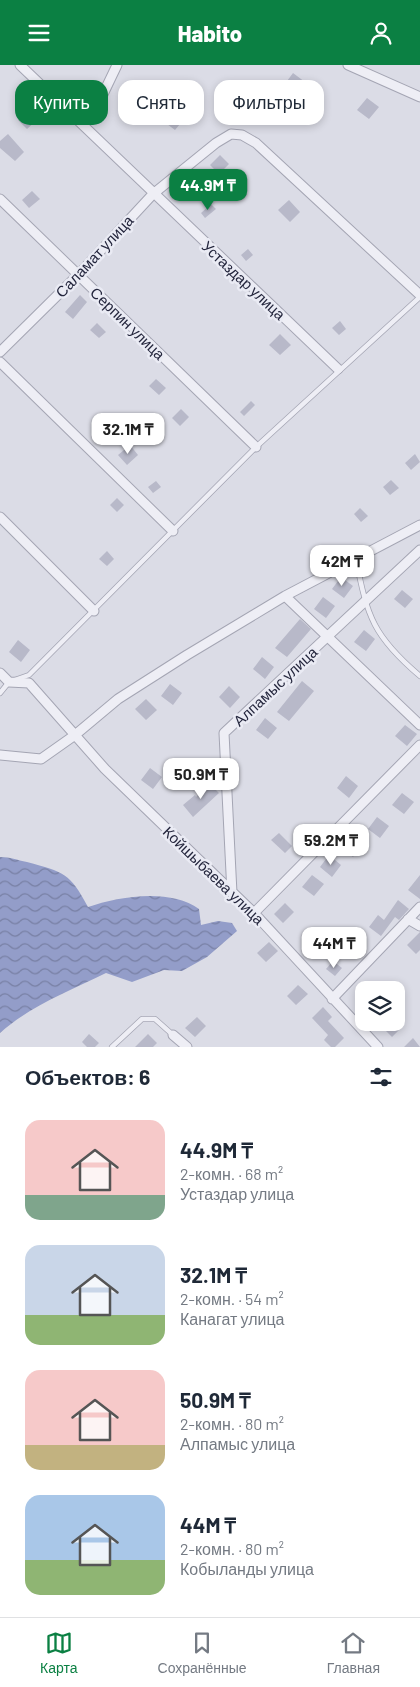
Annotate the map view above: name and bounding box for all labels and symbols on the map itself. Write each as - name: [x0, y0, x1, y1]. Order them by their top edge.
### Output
- pin: 44.9M ₸: [162, 169, 254, 211]
- street label: Саламат улица: [51, 211, 137, 301]
- street label: Устаздар улица: [199, 237, 290, 324]
- street label: Серпин улица: [87, 283, 169, 363]
- pin: 32.1M ₸: [82, 413, 174, 455]
- pin: 42M ₸: [307, 545, 377, 587]
- street label: Алпамыс улица: [229, 642, 321, 729]
- pin: 50.9M ₸: [155, 757, 247, 800]
- street label: Койшыбаева улица: [160, 822, 269, 928]
- pin: 59.2M ₸: [285, 823, 377, 866]
- pin: 44M ₸: [299, 927, 369, 969]

